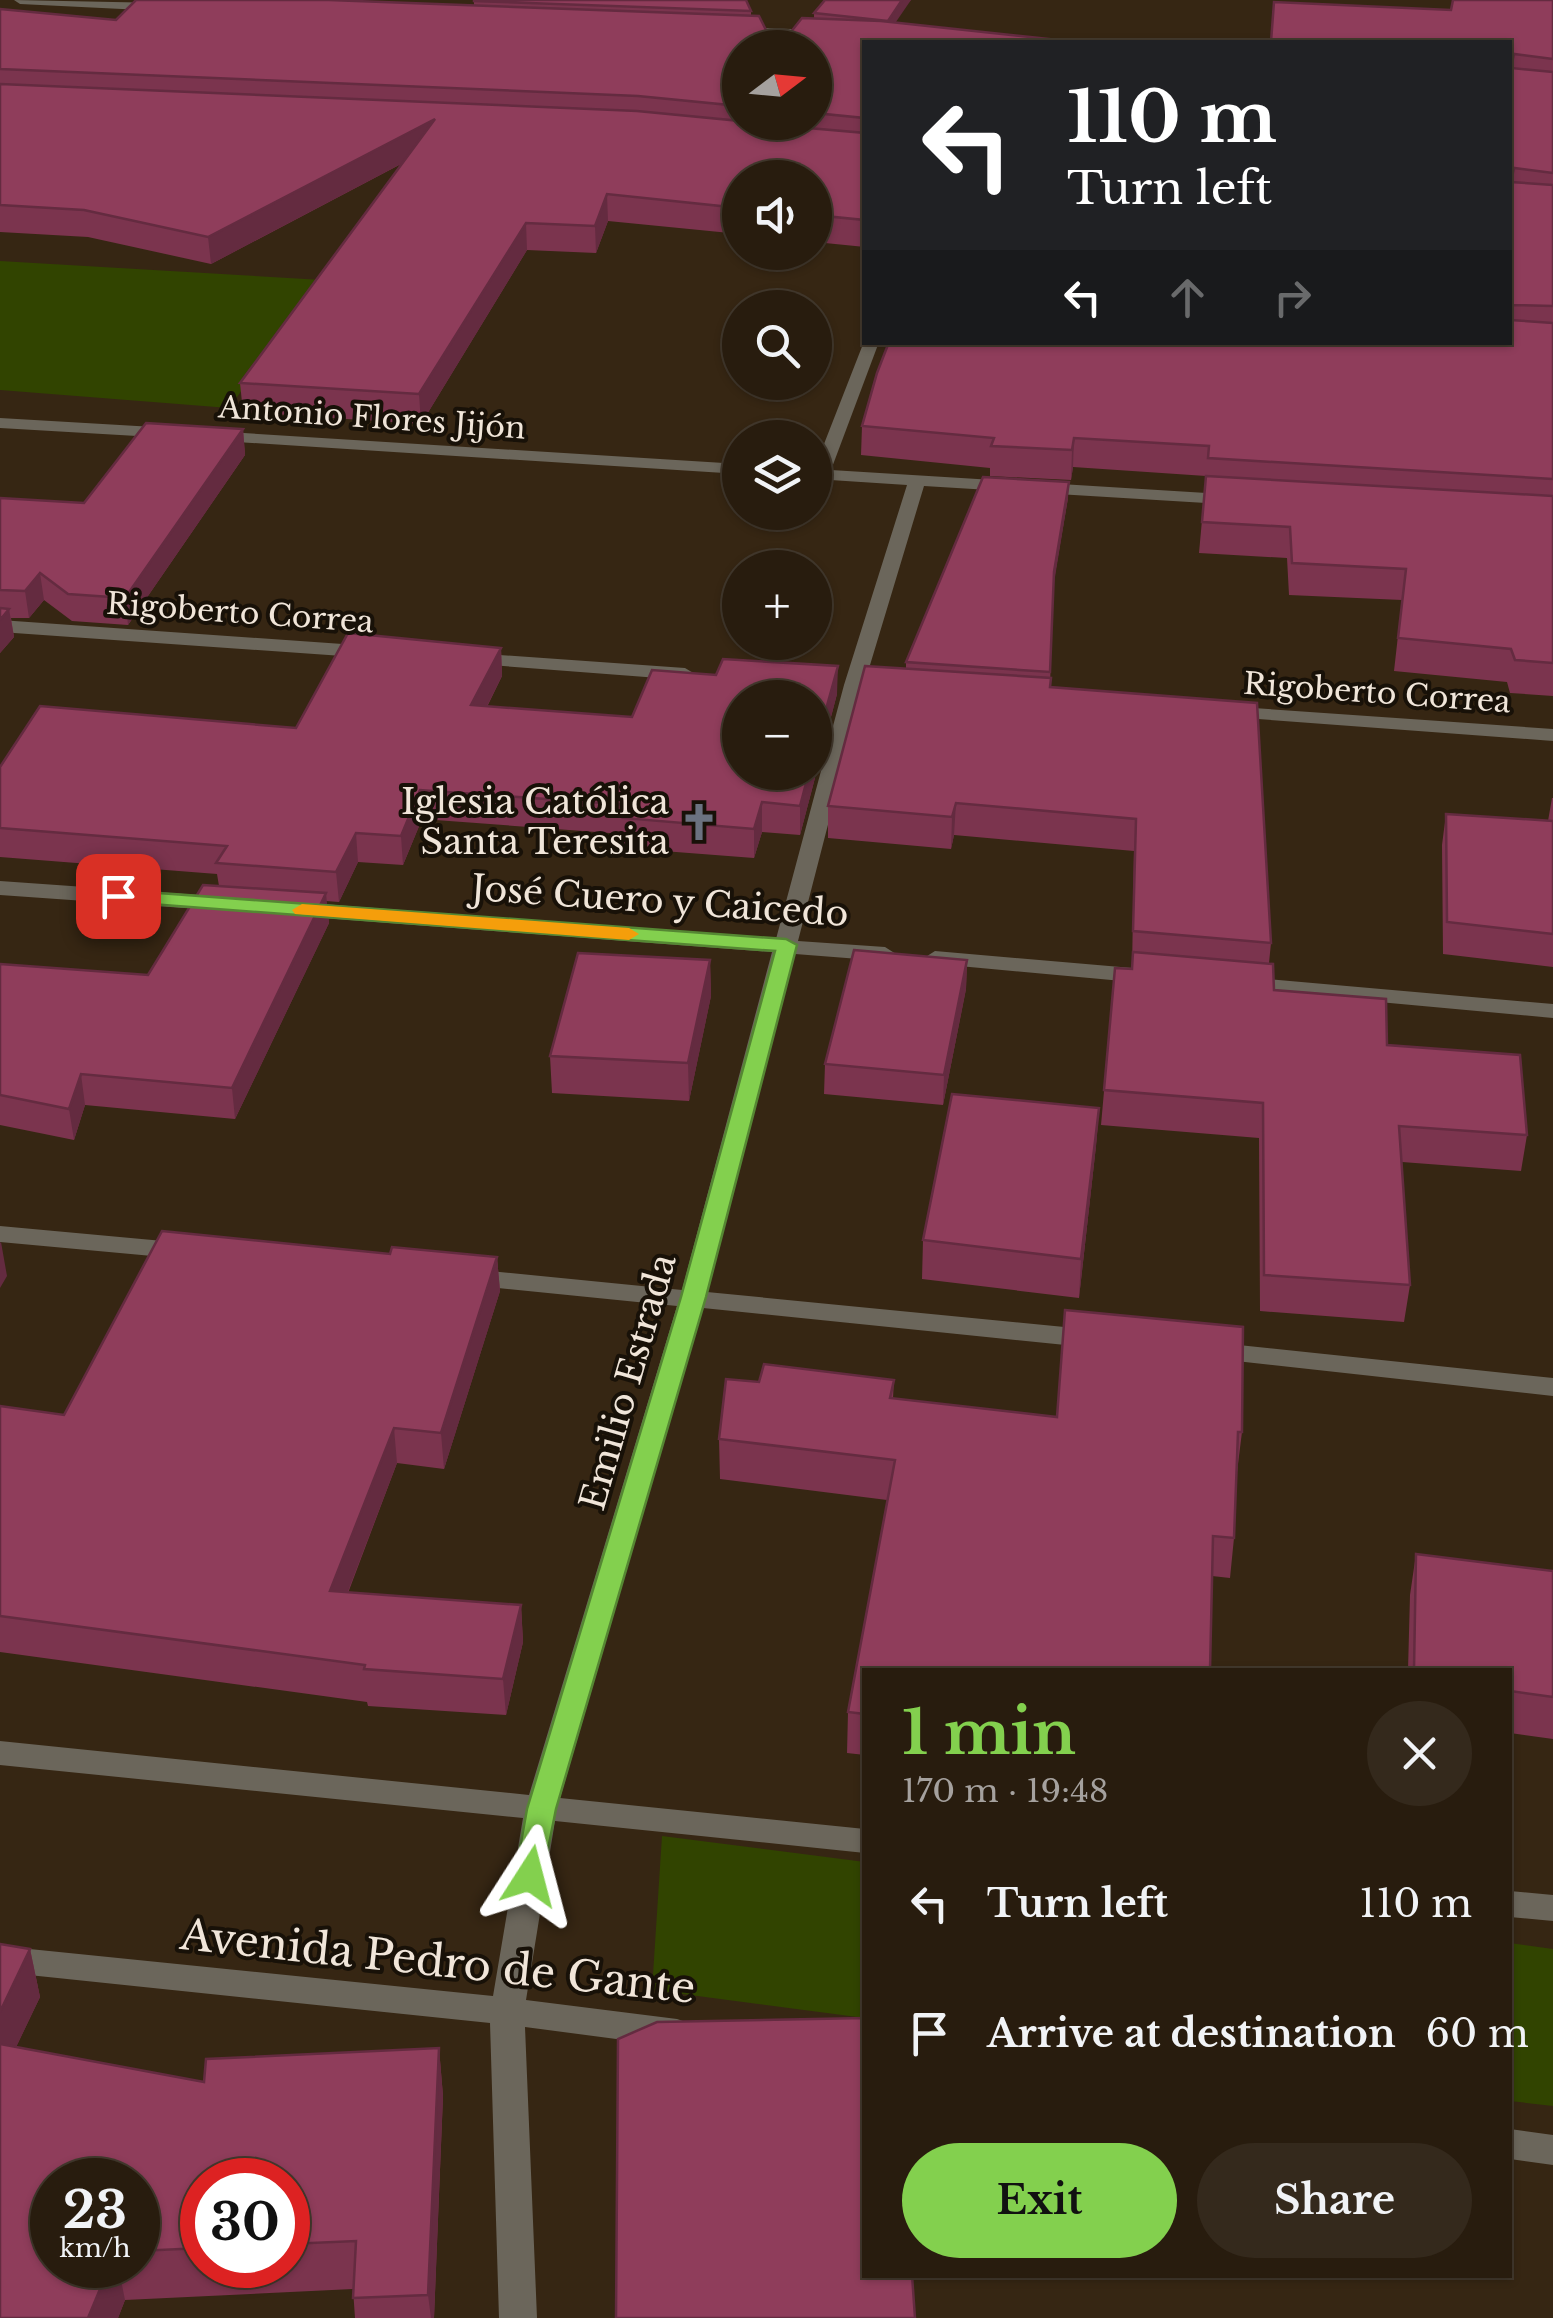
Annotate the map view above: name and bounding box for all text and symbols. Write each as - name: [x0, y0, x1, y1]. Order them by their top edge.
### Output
- north arrow: [722, 30, 832, 140]
- map controls: [722, 30, 832, 790]
- text: 110 m: [1067, 74, 1277, 161]
- icon: left: [902, 80, 1032, 210]
- button: sound: [722, 160, 832, 270]
- text: Turn left: [1067, 160, 1272, 216]
- icon: left: [1055, 270, 1110, 325]
- icon: ahead: [1160, 270, 1215, 325]
- icon: right: [1265, 270, 1320, 325]
- button: search: [722, 290, 832, 400]
- street label: Antonio Flores Jijón: [216, 388, 527, 447]
- button: layers: [722, 420, 832, 530]
- button: +: [722, 550, 832, 660]
- street label: Rigoberto Correa: [105, 585, 375, 640]
- street label: Rigoberto Correa: [1242, 665, 1512, 720]
- button: −: [722, 680, 832, 790]
- place label: Iglesia Católica Santa Teresita: [401, 780, 670, 863]
- church icon: Iglesia Católica Santa Teresita: [678, 801, 720, 843]
- pin: [76, 854, 161, 939]
- street label: José Cuero y Caicedo: [466, 866, 850, 935]
- icon: arrive: [91, 869, 146, 924]
- street label: Emilio Estrada: [570, 1248, 685, 1515]
- text: 1 min: [902, 1696, 1076, 1770]
- button: close: [1367, 1701, 1472, 1806]
- text: 170 m · 19:48: [902, 1771, 1108, 1811]
- position arrow: [478, 1824, 582, 1928]
- icon: left: [902, 1876, 957, 1931]
- text: Turn left: [987, 1880, 1168, 1927]
- text: 110 m: [1359, 1880, 1472, 1927]
- street label: Avenida Pedro de Gante: [177, 1908, 698, 2014]
- icon: arrive: [902, 2006, 957, 2061]
- text: Arrive at destination: [987, 2010, 1396, 2057]
- text: 60 m: [1426, 2010, 1529, 2057]
- button: Exit: [902, 2143, 1177, 2258]
- button: Share: [1197, 2143, 1472, 2258]
- speed limit sign: 30: [180, 2158, 310, 2288]
- text: 23: [63, 2179, 127, 2242]
- text: km/h: [60, 2233, 130, 2264]

